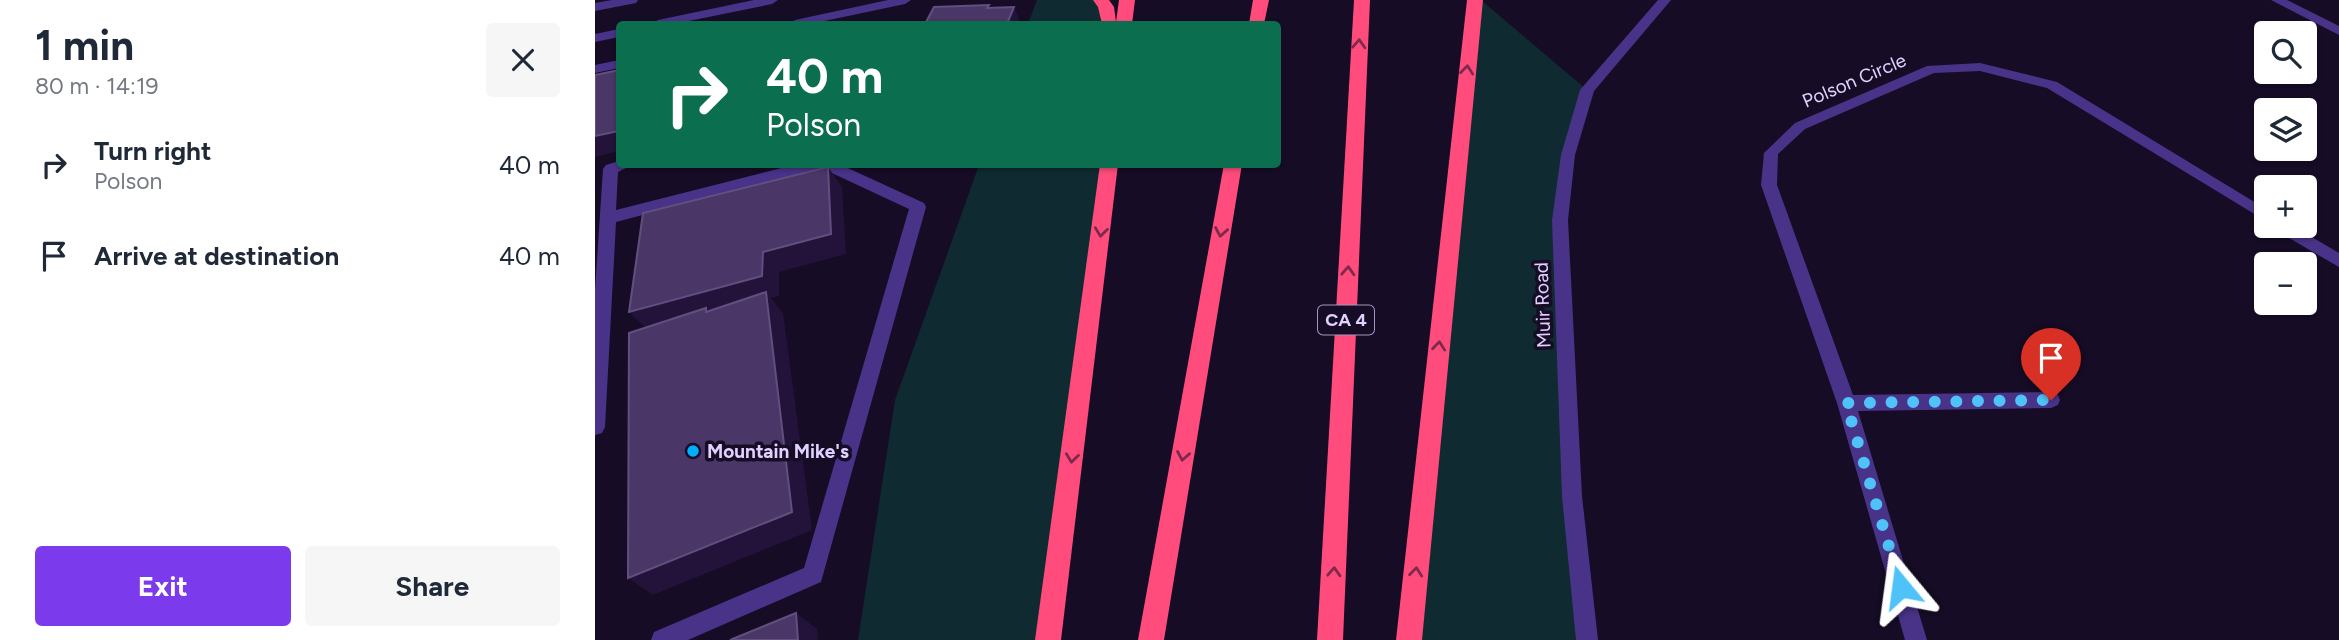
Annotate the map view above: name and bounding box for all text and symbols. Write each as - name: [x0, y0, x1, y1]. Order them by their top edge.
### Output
- text: 1 min: [35, 20, 134, 71]
- map controls: [2254, 21, 2317, 315]
- button: search: [2254, 21, 2317, 84]
- button: close: [486, 23, 560, 97]
- one-way arrow: [1352, 38, 1367, 49]
- text: 40 m: [766, 46, 883, 105]
- street label: Polson Circle: [1799, 48, 1910, 113]
- icon: right: [651, 49, 742, 140]
- one-way arrow: [1460, 64, 1475, 76]
- text: 80 m · 14:19: [35, 72, 158, 100]
- button: layers: [2254, 98, 2317, 161]
- text: Polson: [766, 106, 861, 144]
- text: Turn right: [94, 135, 211, 167]
- icon: right: [35, 146, 73, 184]
- text: 40 m: [499, 149, 560, 181]
- text: Polson: [94, 167, 162, 195]
- button: +: [2254, 175, 2317, 238]
- one-way arrow: [1094, 226, 1109, 238]
- one-way arrow: [1214, 226, 1229, 238]
- icon: arrive: [35, 237, 73, 275]
- text: Arrive at destination: [94, 240, 339, 272]
- text: 40 m: [499, 240, 560, 272]
- button: −: [2254, 252, 2317, 315]
- street label: Muir Road: [1530, 262, 1555, 348]
- one-way arrow: [1341, 265, 1356, 276]
- road number: CA 4: [1318, 306, 1374, 334]
- pin: [2021, 328, 2081, 400]
- icon: arrive: [2032, 339, 2070, 377]
- one-way arrow: [1431, 340, 1446, 352]
- place label: Mountain Mike's: [707, 440, 849, 463]
- marker: Mountain Mike's: [685, 443, 701, 459]
- one-way arrow: [1176, 450, 1191, 462]
- one-way arrow: [1064, 452, 1079, 464]
- button: Exit: [35, 546, 291, 626]
- button: Share: [305, 546, 560, 626]
- position arrow: [1864, 550, 1938, 624]
- one-way arrow: [1326, 566, 1341, 577]
- one-way arrow: [1408, 566, 1423, 577]

